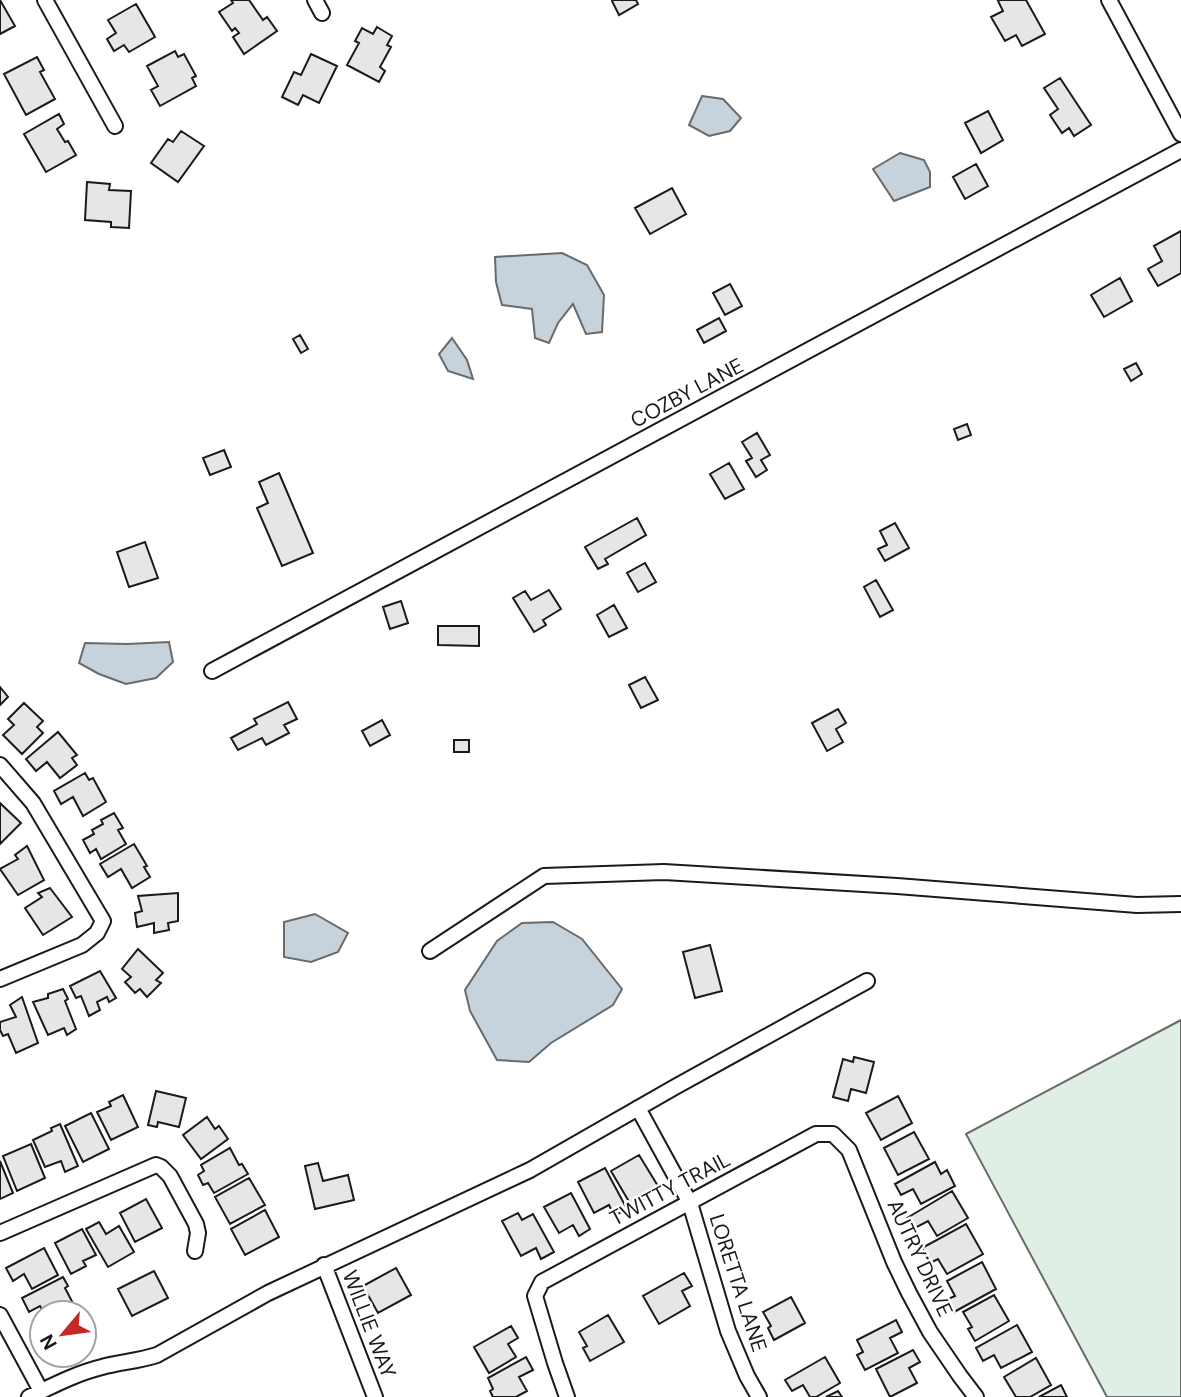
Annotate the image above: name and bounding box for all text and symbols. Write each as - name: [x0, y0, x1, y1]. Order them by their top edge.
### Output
- street label: COZBY LANE: [626, 352, 748, 434]
- street label: TWITTY TRAIL: [605, 1146, 735, 1232]
- street label: AUTRY DRIVE: [881, 1195, 959, 1321]
- street label: LORETTA LANE: [703, 1211, 773, 1355]
- street label: WILLIE WAY: [336, 1266, 402, 1382]
- north arrow: [28, 1299, 98, 1369]
- text: N: [34, 1330, 63, 1354]

